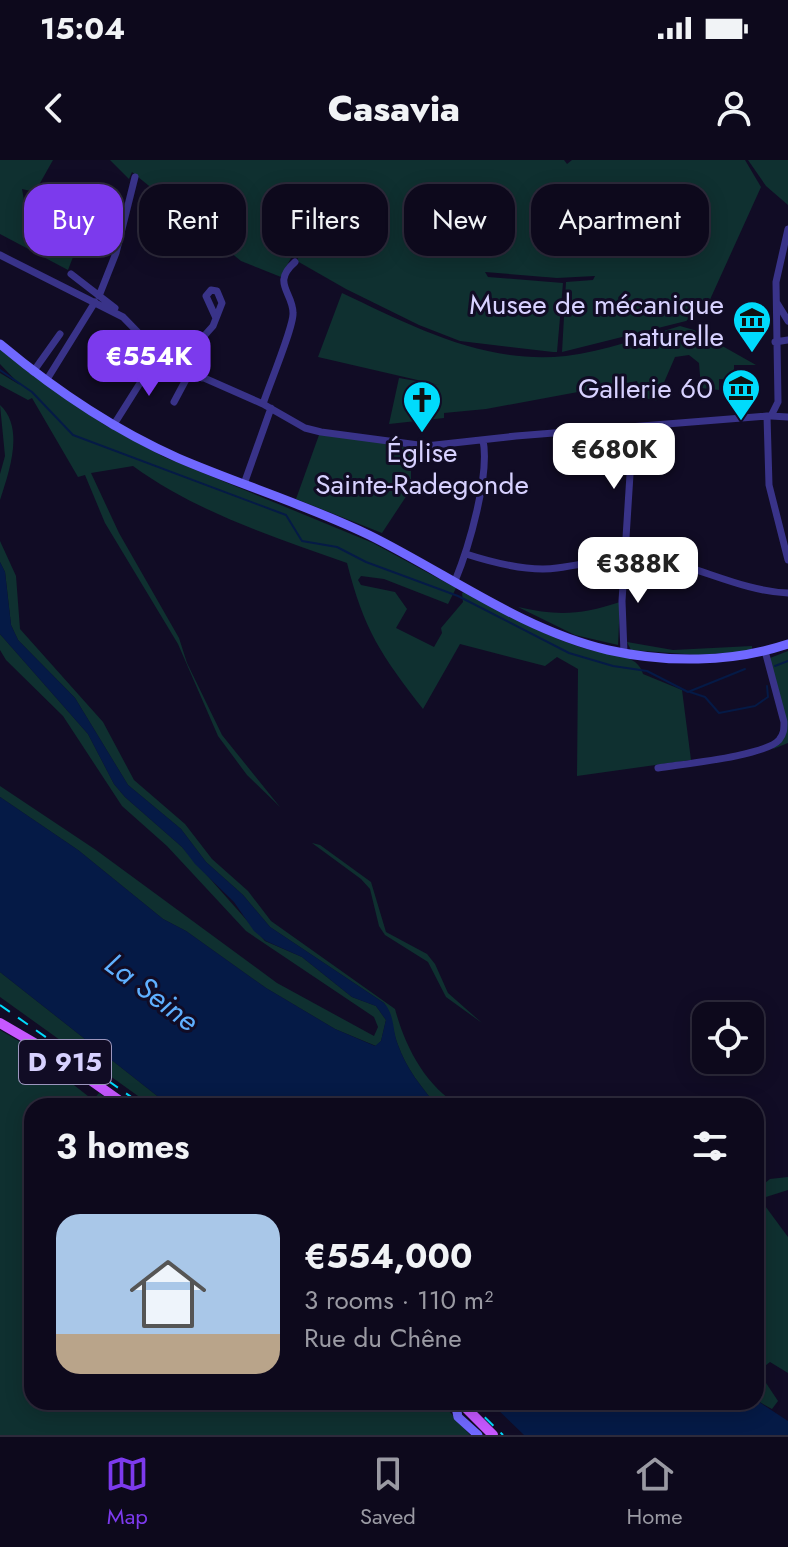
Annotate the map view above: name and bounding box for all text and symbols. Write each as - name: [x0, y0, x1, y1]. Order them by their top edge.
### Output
- text: 15:04: [40, 7, 125, 50]
- text: Casavia: [328, 82, 460, 134]
- icon: back: [32, 86, 76, 130]
- icon: person: [712, 86, 756, 130]
- chip: Buy: [24, 184, 123, 256]
- chip: Rent: [139, 184, 246, 256]
- chip: Filters: [262, 184, 388, 256]
- chip: New: [404, 184, 515, 256]
- chip: Apartment: [531, 184, 709, 256]
- place label: Musee de mécanique naturelle: [469, 284, 724, 357]
- museum icon: Musee de mécanique naturelle: [731, 299, 773, 354]
- pin: €554K: [93, 330, 205, 398]
- text: €554K: [106, 337, 192, 375]
- museum icon: Gallerie 60: [720, 367, 762, 422]
- place label: Gallerie 60: [578, 368, 713, 409]
- church icon: Église Sainte-Radegonde: [401, 379, 443, 434]
- pin: €680K: [558, 423, 670, 491]
- text: €680K: [571, 430, 657, 468]
- place label: Église Sainte-Radegonde: [315, 432, 529, 505]
- pin: €388K: [582, 537, 694, 605]
- text: €388K: [596, 544, 680, 582]
- water label: La Seine: [96, 942, 208, 1042]
- map controls: [692, 1002, 764, 1074]
- button: locate: [692, 1002, 764, 1074]
- road number: D 915: [19, 1040, 111, 1084]
- text: 3 homes: [56, 1122, 190, 1171]
- icon: filters: [688, 1124, 732, 1168]
- text: €554,000: [304, 1232, 472, 1281]
- icon: home: [120, 1246, 216, 1342]
- text: 3 rooms · 110 m²: [304, 1281, 493, 1319]
- text: Rue du Chêne: [304, 1319, 462, 1357]
- tab: Map: [105, 1452, 149, 1532]
- tab: Saved: [360, 1452, 416, 1532]
- tab: Home: [626, 1452, 683, 1532]

